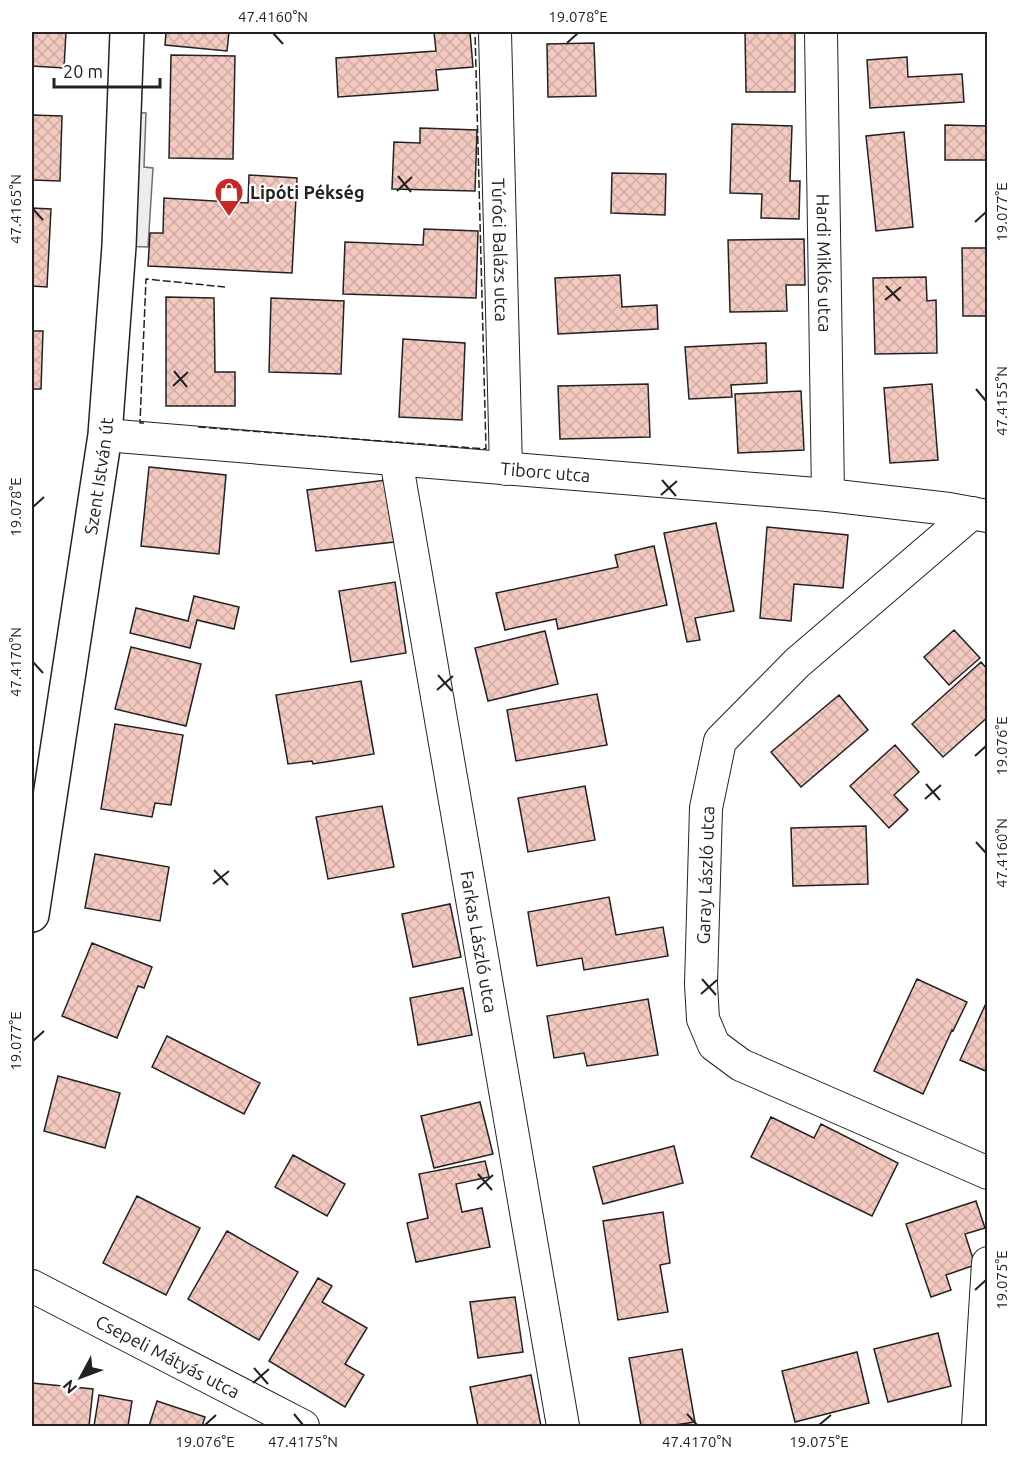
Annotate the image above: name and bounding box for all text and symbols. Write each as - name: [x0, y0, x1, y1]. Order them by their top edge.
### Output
- text: 47.4160°N: [238, 8, 308, 25]
- text: 19.078°E: [548, 8, 608, 25]
- scale bar: [54, 51, 160, 89]
- text: 20 m: [63, 61, 103, 81]
- text: 47.4165°N: [7, 174, 24, 244]
- shop icon: Lipóti Pékség: [213, 176, 245, 218]
- street label: Túróci Balázs utca: [489, 178, 512, 322]
- place label: Lipóti Pékség: [250, 182, 365, 202]
- text: 19.077°E: [993, 182, 1010, 242]
- street label: Hardi Miklós utca: [813, 193, 836, 333]
- text: 47.4155°N: [993, 366, 1010, 436]
- street label: Szent István út: [80, 417, 116, 536]
- street label: Tiborc utca: [500, 458, 591, 485]
- text: 19.078°E: [7, 477, 24, 537]
- text: 47.4170°N: [7, 627, 24, 697]
- text: 19.076°E: [993, 716, 1010, 776]
- street label: Garay László utca: [693, 805, 717, 945]
- text: 47.4160°N: [993, 818, 1010, 888]
- street label: Farkas László utca: [457, 869, 501, 1015]
- text: 19.077°E: [7, 1011, 24, 1071]
- text: 19.075°E: [993, 1250, 1010, 1310]
- street label: Csepeli Mátyás utca: [93, 1311, 243, 1402]
- north arrow: [51, 1347, 111, 1407]
- text: N: [59, 1376, 80, 1397]
- text: 19.076°E: [175, 1433, 235, 1450]
- text: 47.4175°N: [268, 1433, 338, 1450]
- text: 47.4170°N: [662, 1433, 732, 1450]
- text: 19.075°E: [789, 1433, 849, 1450]

